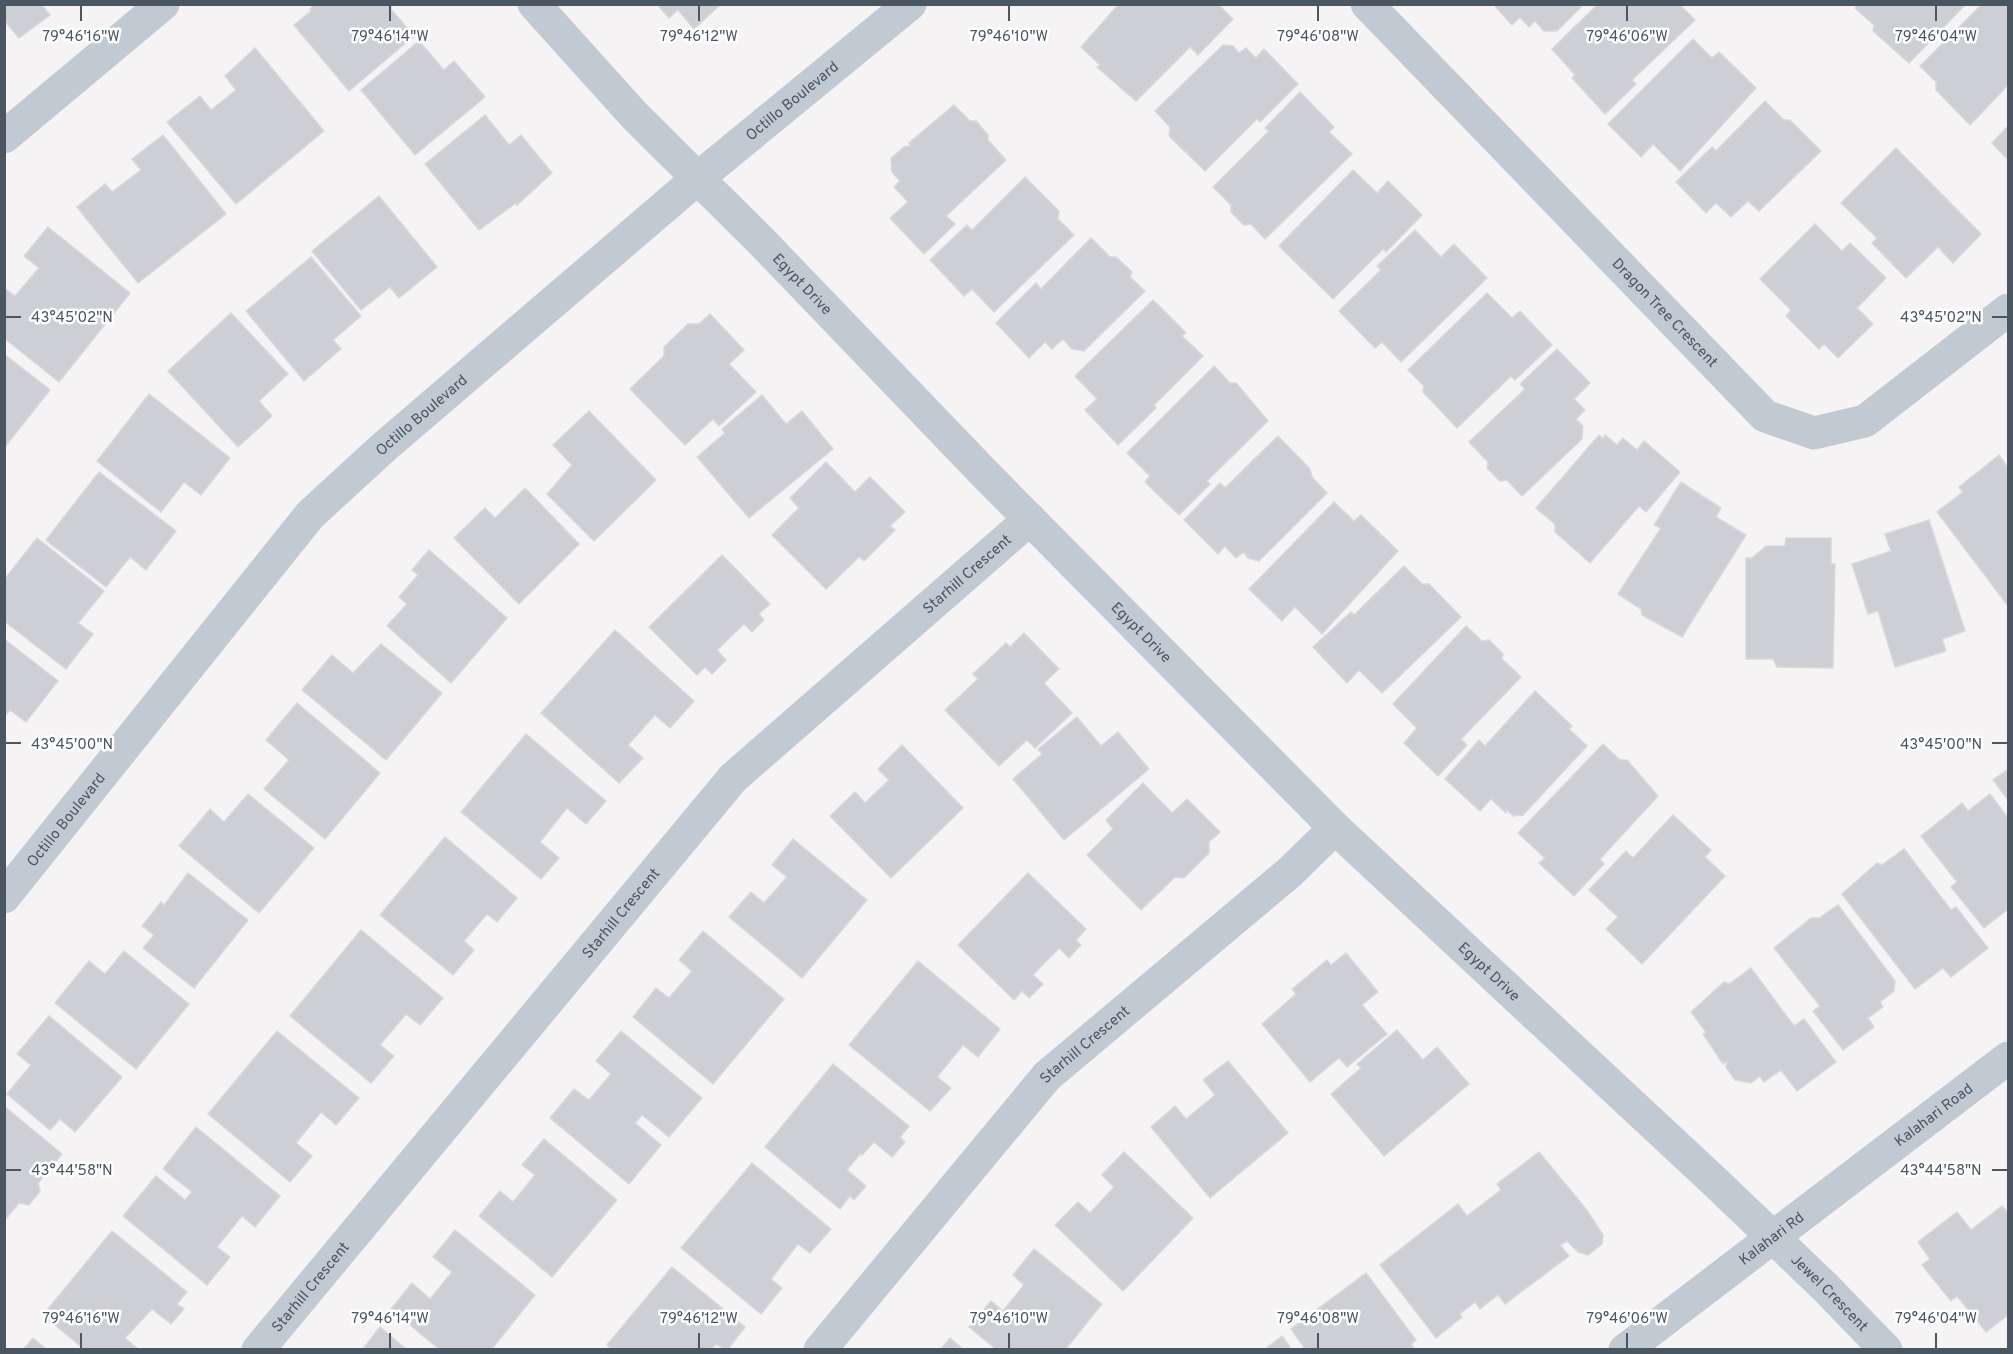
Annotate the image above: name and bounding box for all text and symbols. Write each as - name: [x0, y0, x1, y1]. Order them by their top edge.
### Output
- text: 79°46'16"W: [42, 28, 120, 47]
- text: 79°46'14"W: [351, 28, 429, 47]
- text: 79°46'12"W: [660, 28, 738, 47]
- text: 79°46'10"W: [970, 28, 1048, 47]
- text: 79°46'08"W: [1277, 28, 1359, 47]
- text: 79°46'06"W: [1586, 28, 1668, 47]
- text: 79°46'04"W: [1895, 28, 1977, 47]
- street label: Octillo Boulevard: [742, 58, 843, 146]
- street label: Egypt Drive: [767, 250, 835, 320]
- street label: Dragon Tree Crescent: [1607, 255, 1721, 372]
- text: 43°45'02"N: [31, 309, 113, 328]
- text: 43°45'02"N: [1900, 309, 1982, 328]
- street label: Octillo Boulevard: [372, 372, 472, 461]
- street label: Starhill Crescent: [920, 531, 1016, 619]
- street label: Egypt Drive: [1106, 599, 1175, 668]
- text: 43°45'00"N: [31, 736, 113, 755]
- text: 43°45'00"N: [1900, 736, 1982, 755]
- street label: Octillo Boulevard: [24, 770, 110, 872]
- street label: Starhill Crescent: [579, 865, 665, 963]
- street label: Egypt Drive: [1453, 939, 1523, 1006]
- street label: Starhill Crescent: [1037, 1002, 1135, 1088]
- street label: Kalahari Road: [1891, 1080, 1978, 1152]
- text: 43°44'58"N: [31, 1162, 113, 1181]
- text: 43°44'58"N: [1900, 1162, 1982, 1181]
- street label: Kalahari Rd: [1736, 1209, 1809, 1271]
- street label: Starhill Crescent: [269, 1239, 355, 1337]
- street label: Jewel Crescent: [1786, 1251, 1871, 1337]
- text: 79°46'16"W: [42, 1310, 120, 1329]
- text: 79°46'14"W: [351, 1310, 429, 1329]
- text: 79°46'12"W: [660, 1310, 738, 1329]
- text: 79°46'10"W: [970, 1310, 1048, 1329]
- text: 79°46'08"W: [1277, 1310, 1359, 1329]
- text: 79°46'06"W: [1586, 1310, 1668, 1329]
- text: 79°46'04"W: [1895, 1310, 1977, 1329]

